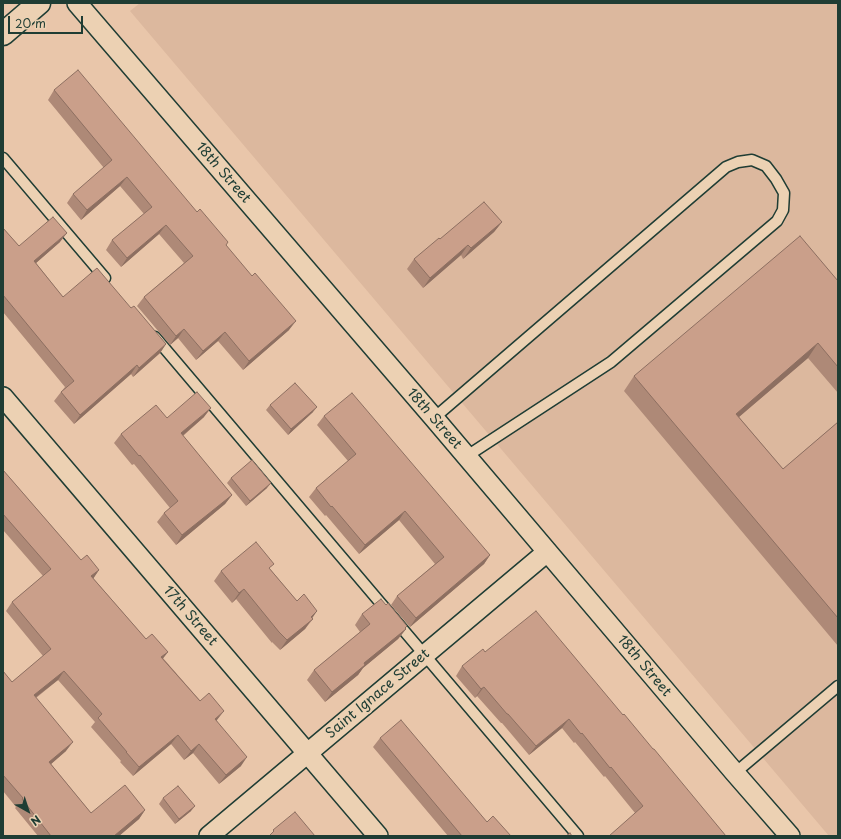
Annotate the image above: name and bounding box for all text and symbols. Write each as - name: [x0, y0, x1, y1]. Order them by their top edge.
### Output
- scale bar: [10, 8, 85, 34]
- text: 20 m: [15, 14, 46, 32]
- street label: 18th Street: [192, 139, 254, 207]
- street label: 18th Street: [403, 385, 465, 453]
- street label: 17th Street: [159, 583, 221, 649]
- street label: 18th Street: [613, 632, 675, 700]
- street label: Saint Ignace Street: [323, 646, 433, 742]
- north arrow: [8, 791, 48, 831]
- text: N: [27, 811, 45, 830]

